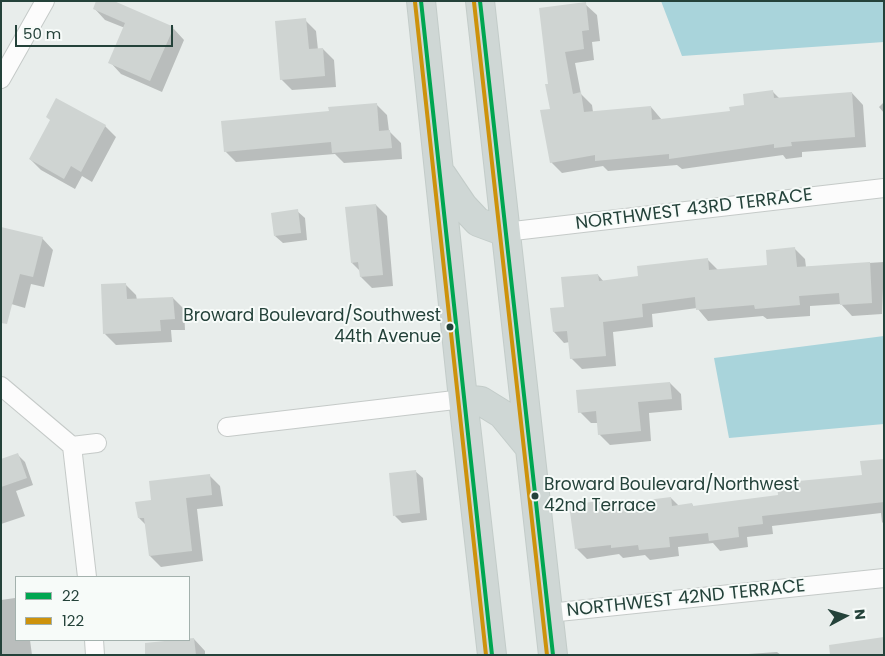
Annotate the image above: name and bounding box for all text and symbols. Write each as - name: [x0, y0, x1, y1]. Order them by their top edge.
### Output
- scale bar: [18, 15, 175, 47]
- text: 50 m: [23, 23, 61, 44]
- street label: NORTHWEST 43RD TERRACE: [574, 185, 814, 235]
- place label: Broward Boulevard/Southwest 44th Avenue: [183, 307, 441, 347]
- marker: Broward Boulevard/Southwest 44th Avenue: [445, 322, 455, 332]
- place label: Broward Boulevard/Northwest 42nd Terrace: [544, 476, 799, 516]
- marker: Broward Boulevard/Northwest 42nd Terrace: [530, 491, 540, 501]
- legend: [15, 576, 190, 641]
- street label: NORTHWEST 42ND TERRACE: [566, 576, 806, 622]
- text: 22: [62, 585, 79, 606]
- north arrow: [820, 591, 870, 641]
- text: N: [849, 608, 870, 621]
- text: 122: [62, 610, 84, 631]

